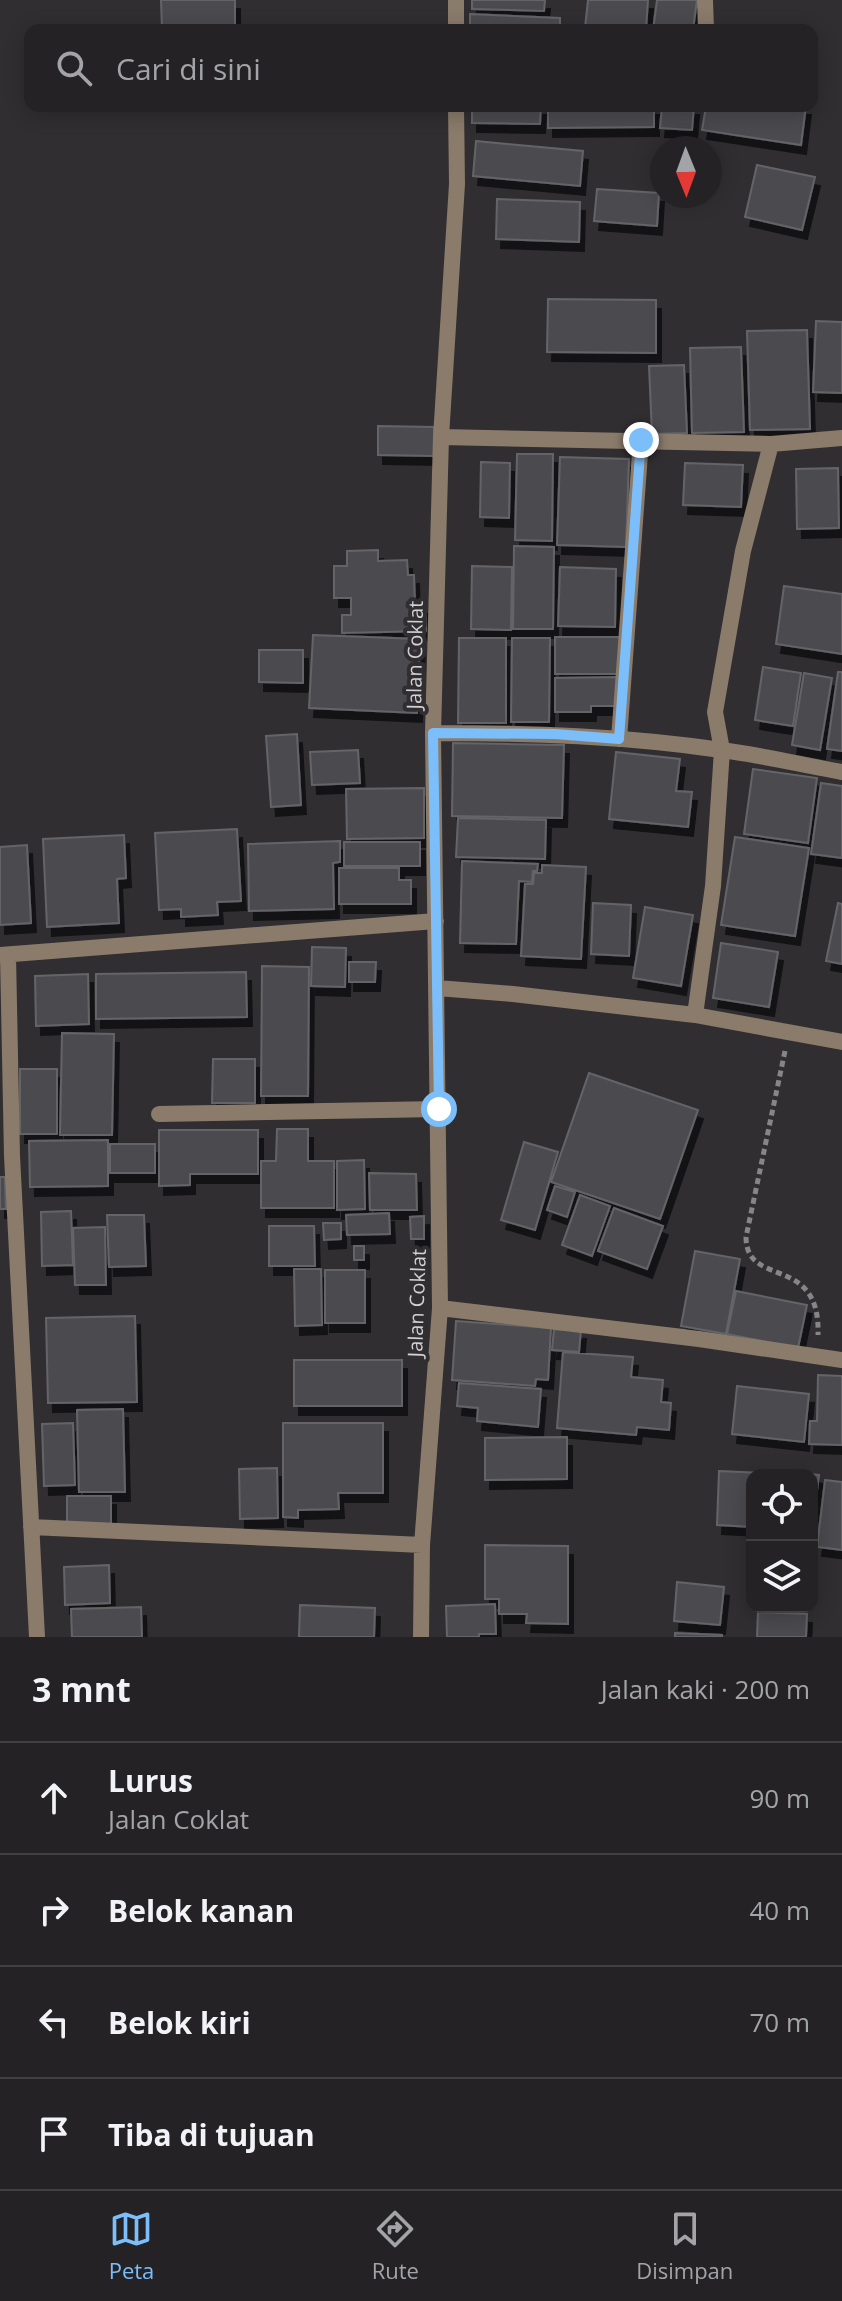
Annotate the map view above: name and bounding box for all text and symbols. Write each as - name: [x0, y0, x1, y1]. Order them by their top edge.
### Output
- search box: [24, 24, 818, 112]
- icon: search: [52, 46, 96, 90]
- text: Cari di sini: [116, 48, 261, 89]
- north arrow: [650, 136, 722, 208]
- route end: [623, 422, 659, 458]
- street label: Jalan Coklat: [400, 600, 429, 711]
- route start: [421, 1091, 457, 1127]
- street label: Jalan Coklat: [401, 1248, 432, 1360]
- map controls: [746, 1469, 818, 1613]
- button: locate: [746, 1469, 818, 1541]
- button: layers: [746, 1541, 818, 1613]
- text: 3 mnt: [32, 1666, 131, 1712]
- text: Jalan kaki · 200 m: [601, 1671, 810, 1707]
- text: Lurus: [108, 1760, 193, 1801]
- icon: ahead: [32, 1776, 76, 1820]
- text: 90 m: [749, 1780, 810, 1816]
- text: Jalan Coklat: [108, 1801, 249, 1837]
- icon: right: [32, 1888, 76, 1932]
- text: Belok kanan: [108, 1890, 294, 1931]
- text: 40 m: [749, 1892, 810, 1928]
- icon: left: [32, 2000, 76, 2044]
- text: Belok kiri: [108, 2002, 251, 2043]
- text: 70 m: [749, 2004, 810, 2040]
- icon: arrive: [32, 2112, 76, 2156]
- text: Tiba di tujuan: [108, 2114, 315, 2155]
- tab: Peta: [109, 2207, 154, 2285]
- tab: Rute: [372, 2207, 419, 2285]
- tab: Disimpan: [636, 2207, 733, 2285]

